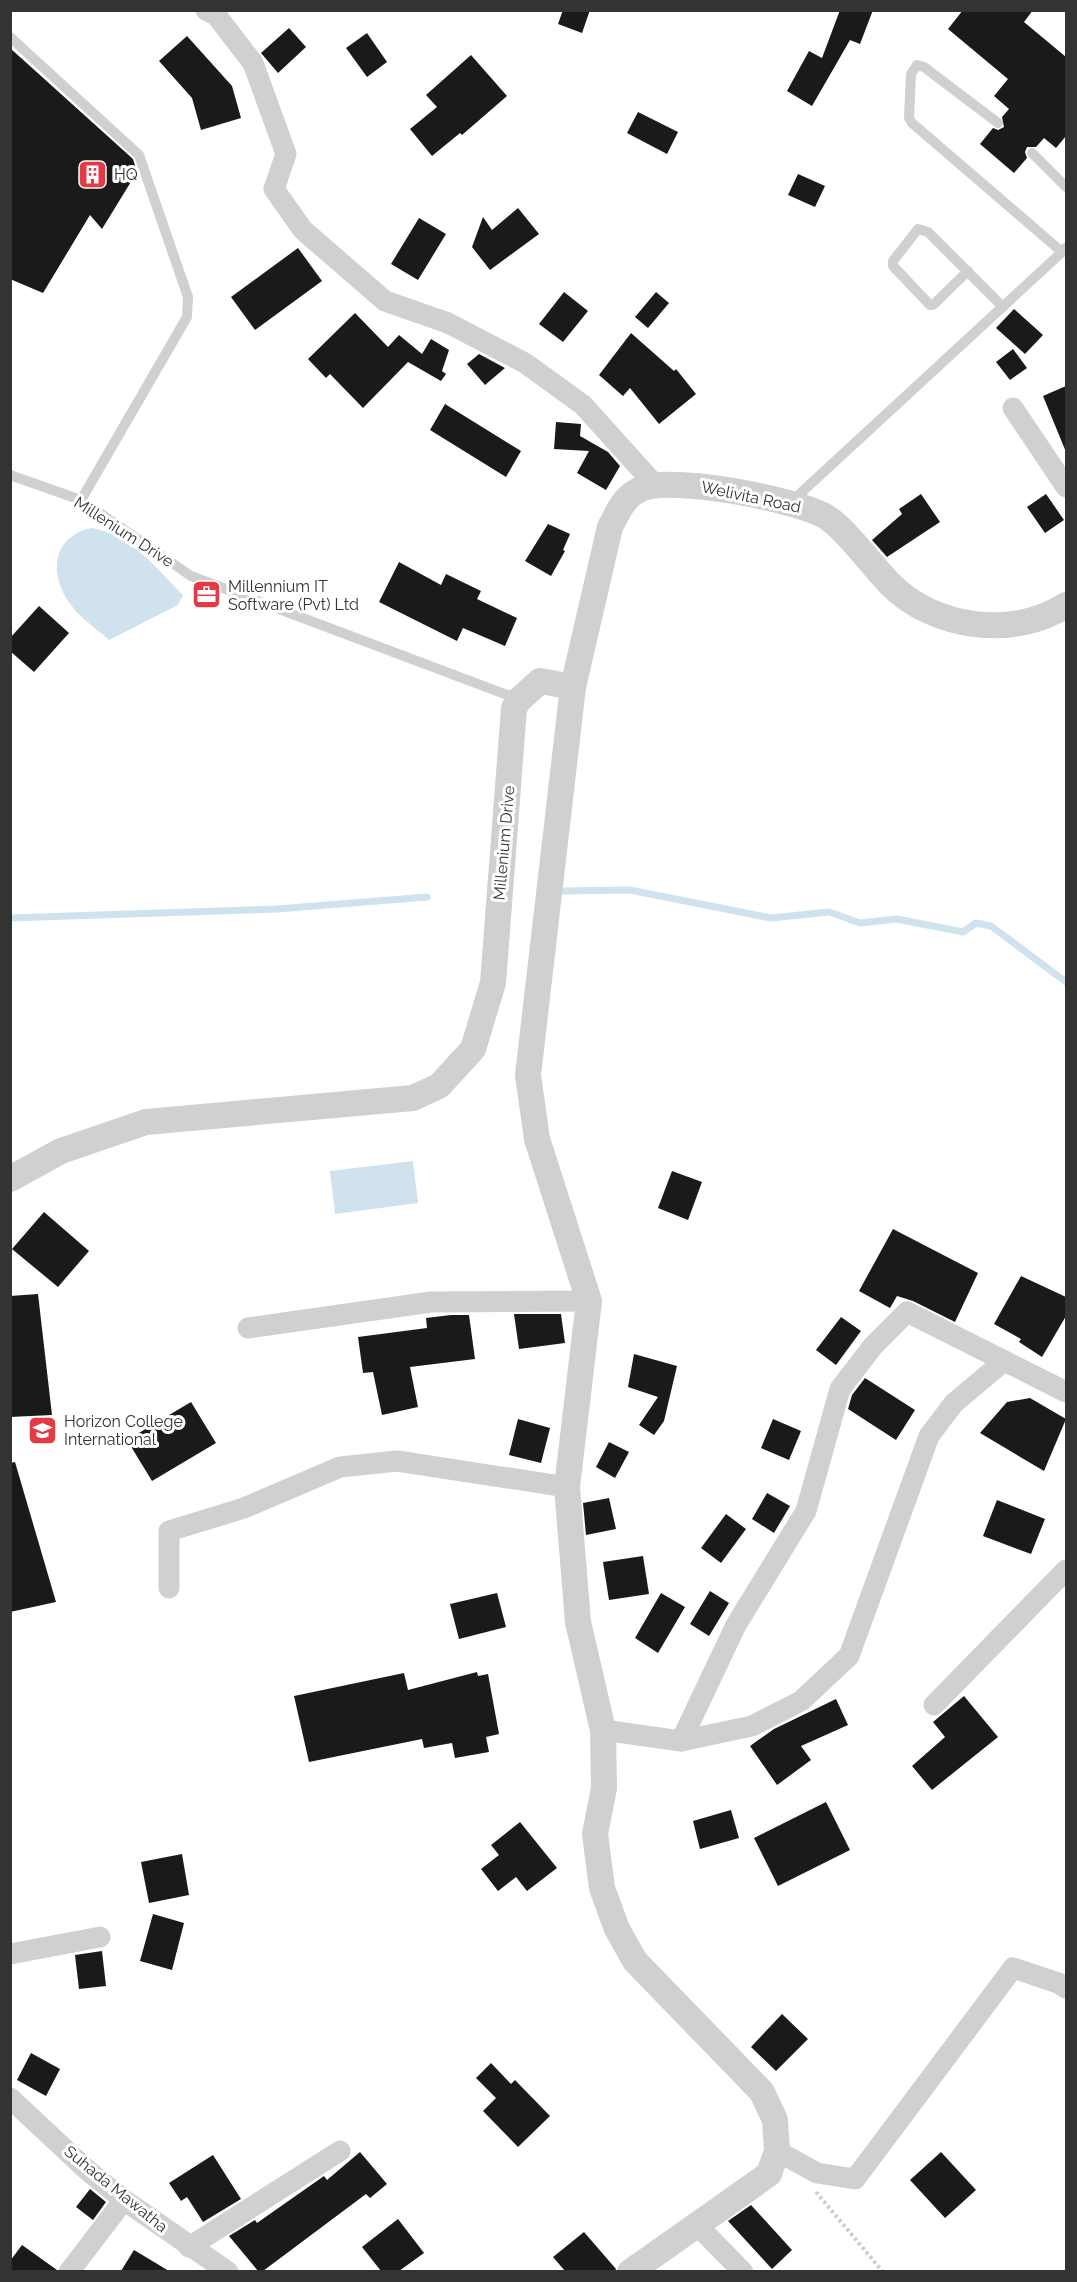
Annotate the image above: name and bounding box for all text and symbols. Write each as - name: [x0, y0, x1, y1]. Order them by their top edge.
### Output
- building icon: HQ: [77, 158, 109, 190]
- place label: HQ: [114, 165, 138, 184]
- street label: Welivita Road: [699, 477, 803, 517]
- street label: Millenium Drive: [71, 493, 177, 571]
- place label: Millennium IT Software (Pvt) Ltd: [228, 577, 359, 614]
- office icon: Millennium IT Software (Pvt) Ltd: [191, 579, 223, 611]
- street label: Millenium Drive: [490, 785, 518, 901]
- place label: Horizon College International: [64, 1412, 183, 1449]
- school or university icon: Horizon College International: [27, 1414, 59, 1446]
- street label: Suhada Mawatha: [61, 2142, 171, 2236]

